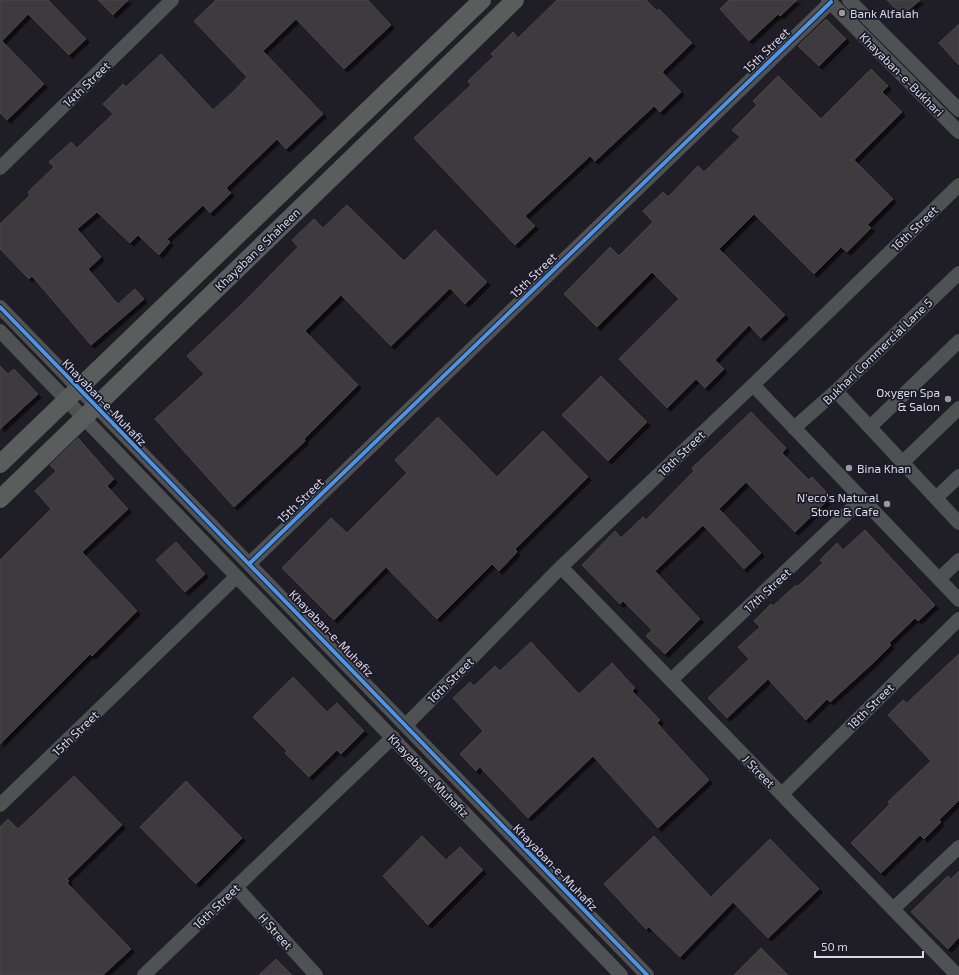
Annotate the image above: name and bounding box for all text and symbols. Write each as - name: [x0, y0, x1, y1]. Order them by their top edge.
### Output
- place label: Bank Alfalah: [850, 6, 919, 20]
- marker: Bank Alfalah: [837, 8, 847, 18]
- street label: 15th Street: [740, 24, 792, 75]
- street label: Khayaban-e-Bukhari: [857, 29, 947, 119]
- street label: 14th Street: [60, 58, 113, 110]
- street label: 16th Street: [888, 202, 940, 254]
- street label: Khayaban e Shaheen: [212, 205, 302, 293]
- street label: 15th Street: [507, 249, 559, 300]
- street label: Bukhari Commercial Lane 5: [819, 295, 935, 407]
- street label: Khayaban-e-Muhafiz: [60, 356, 150, 448]
- place label: Oxygen Spa & Salon: [876, 385, 940, 413]
- marker: Oxygen Spa & Salon: [943, 394, 953, 404]
- street label: 16th Street: [655, 427, 707, 479]
- place label: Bina Khan: [857, 461, 911, 475]
- marker: Bina Khan: [844, 463, 854, 473]
- street label: 15th Street: [274, 474, 326, 525]
- place label: N'eco's Natural Store & Cafe: [797, 490, 879, 518]
- marker: N'eco's Natural Store & Cafe: [882, 499, 892, 509]
- street label: 17th Street: [741, 565, 793, 615]
- street label: Khayaban-e-Muhafiz: [287, 587, 377, 679]
- street label: 16th Street: [424, 654, 476, 706]
- street label: 18th Street: [844, 680, 896, 732]
- street label: 15th Street: [49, 707, 101, 758]
- street label: Khayaban e Muhafiz: [386, 731, 472, 819]
- street label: J Street: [740, 752, 778, 791]
- street label: Khayaban-e-Muhafiz: [511, 821, 601, 913]
- street label: 16th Street: [190, 880, 242, 932]
- street label: H Street: [256, 910, 296, 952]
- scale bar: [815, 933, 923, 959]
- text: 50 m: [821, 939, 848, 953]

